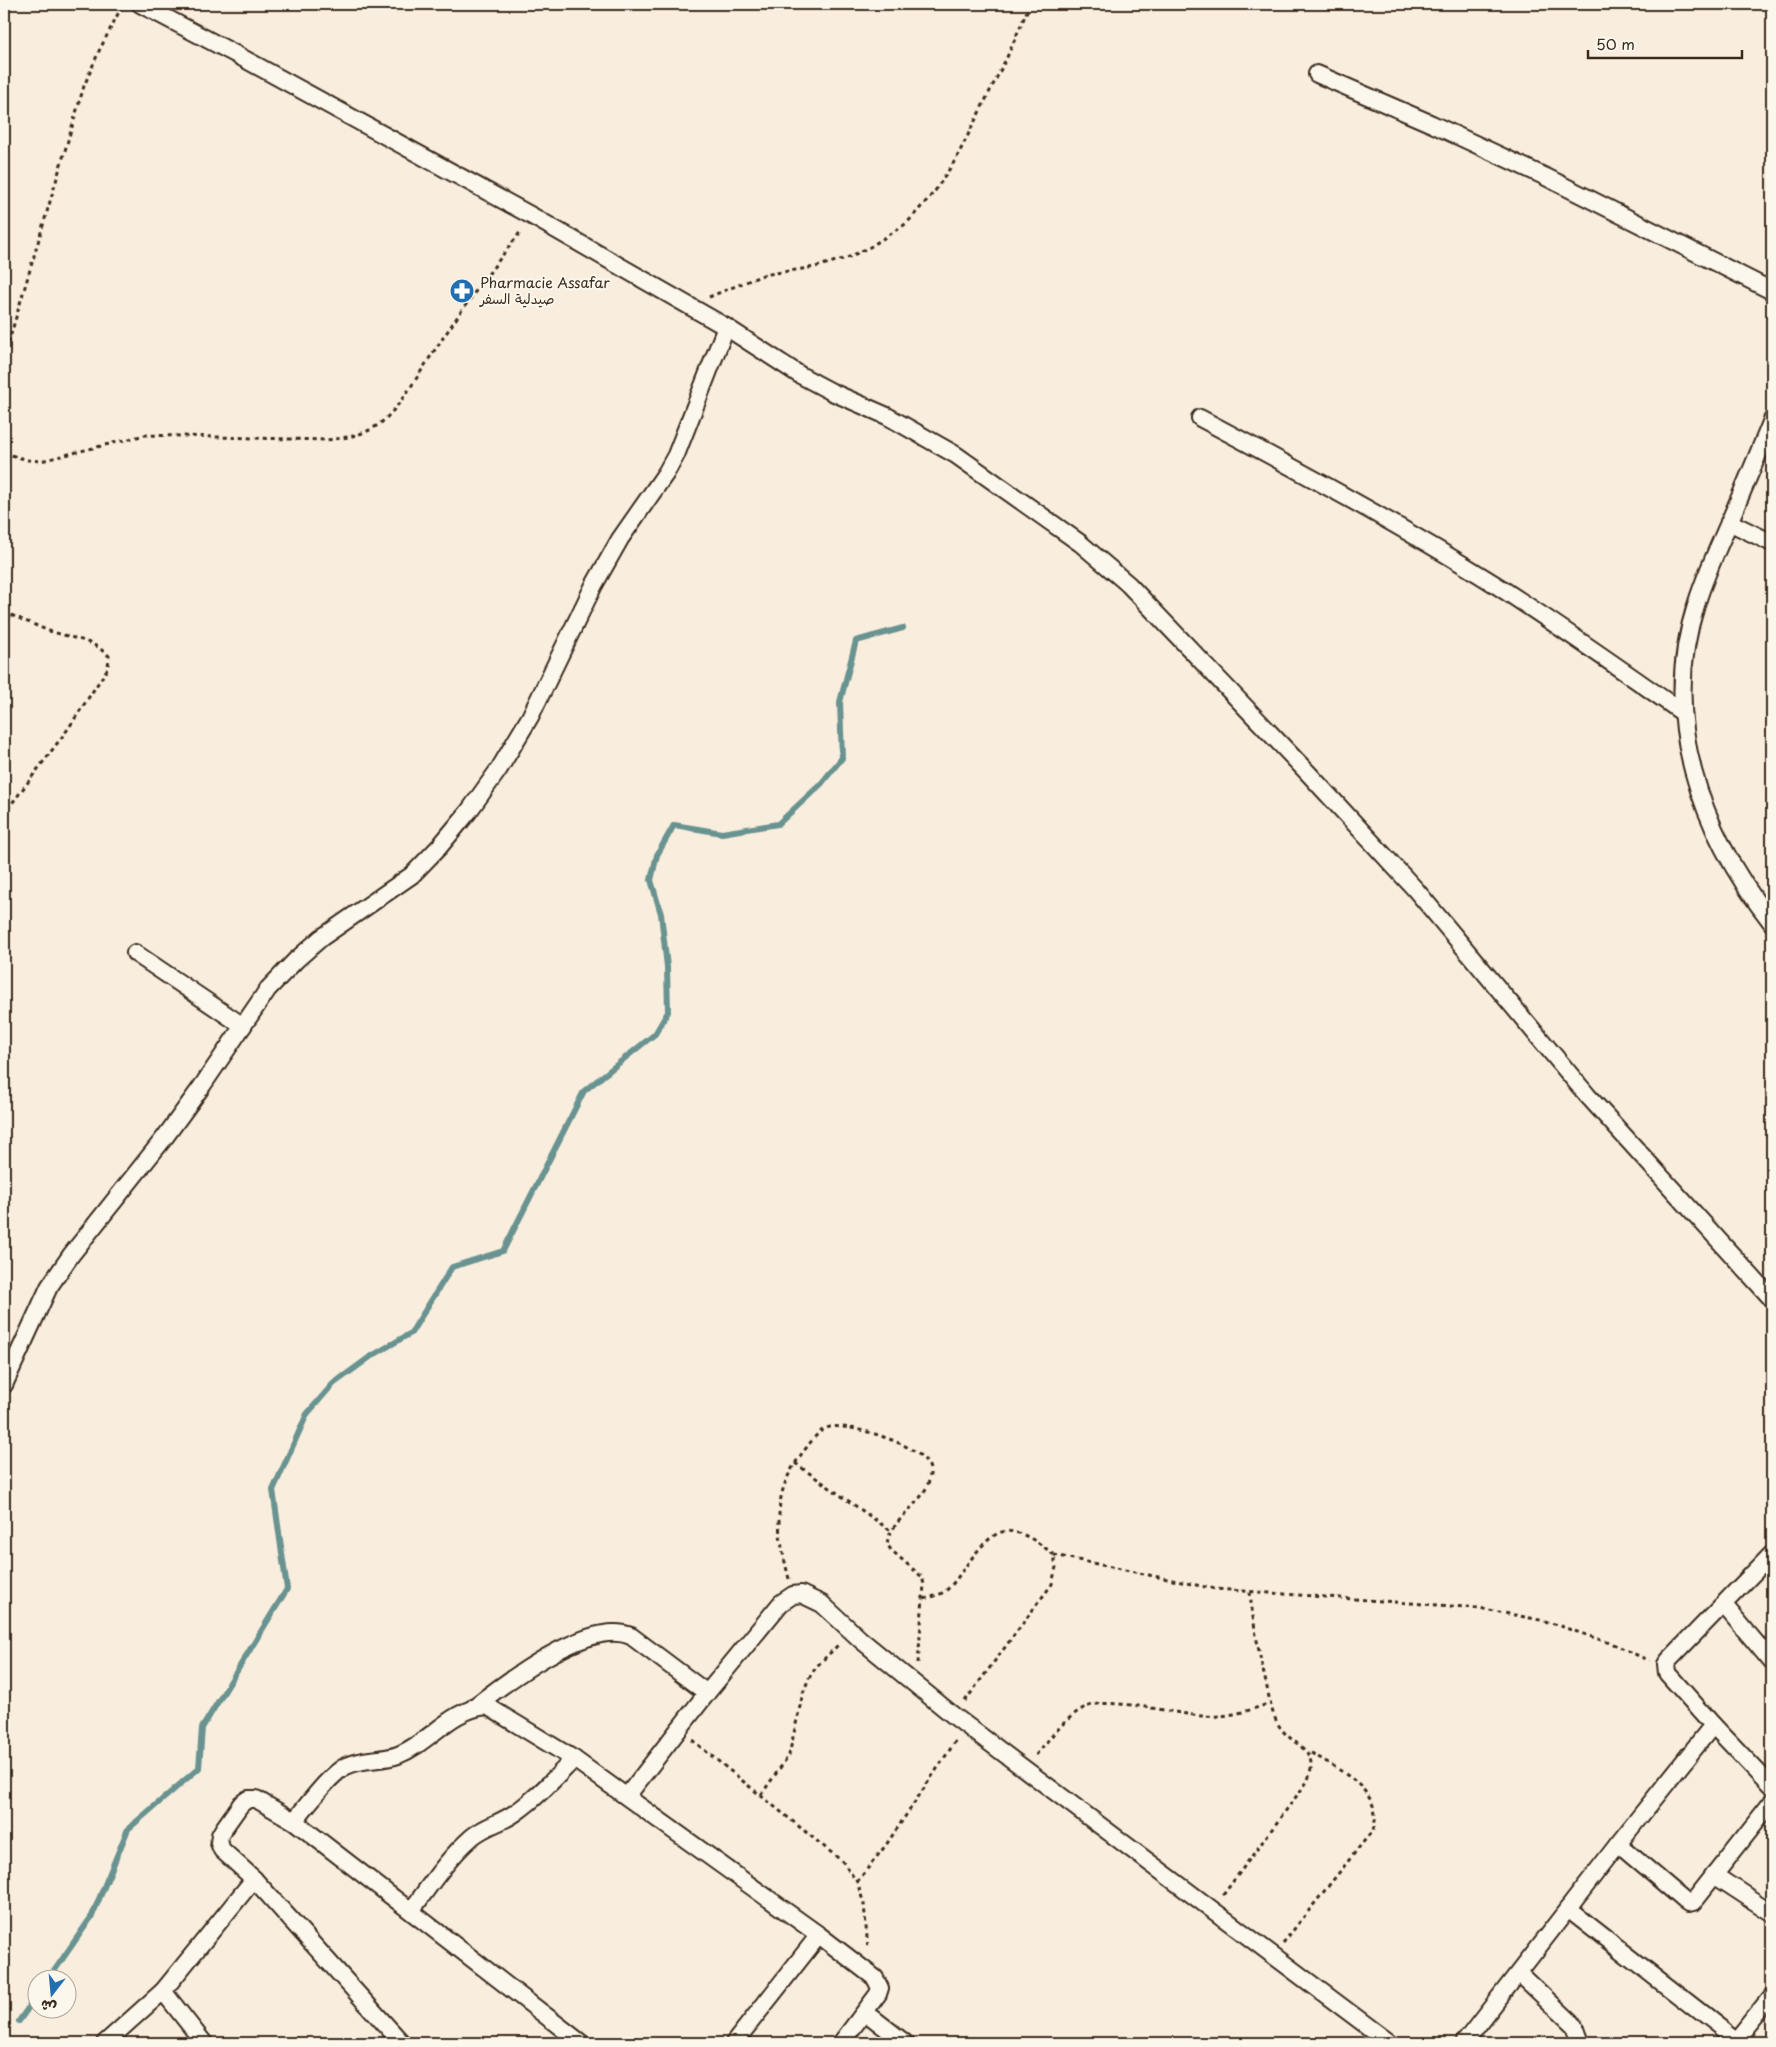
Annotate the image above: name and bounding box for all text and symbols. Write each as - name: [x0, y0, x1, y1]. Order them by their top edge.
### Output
- scale bar: [1588, 28, 1742, 60]
- text: 50 m: [1596, 32, 1635, 55]
- place label: Pharmacie Assafar صيدلية السفر: [479, 272, 610, 309]
- pharmacy icon: Pharmacie Assafar صيدلية السفر: [449, 278, 475, 304]
- north arrow: [28, 1970, 78, 2020]
- text: ش: [38, 1995, 59, 2019]

